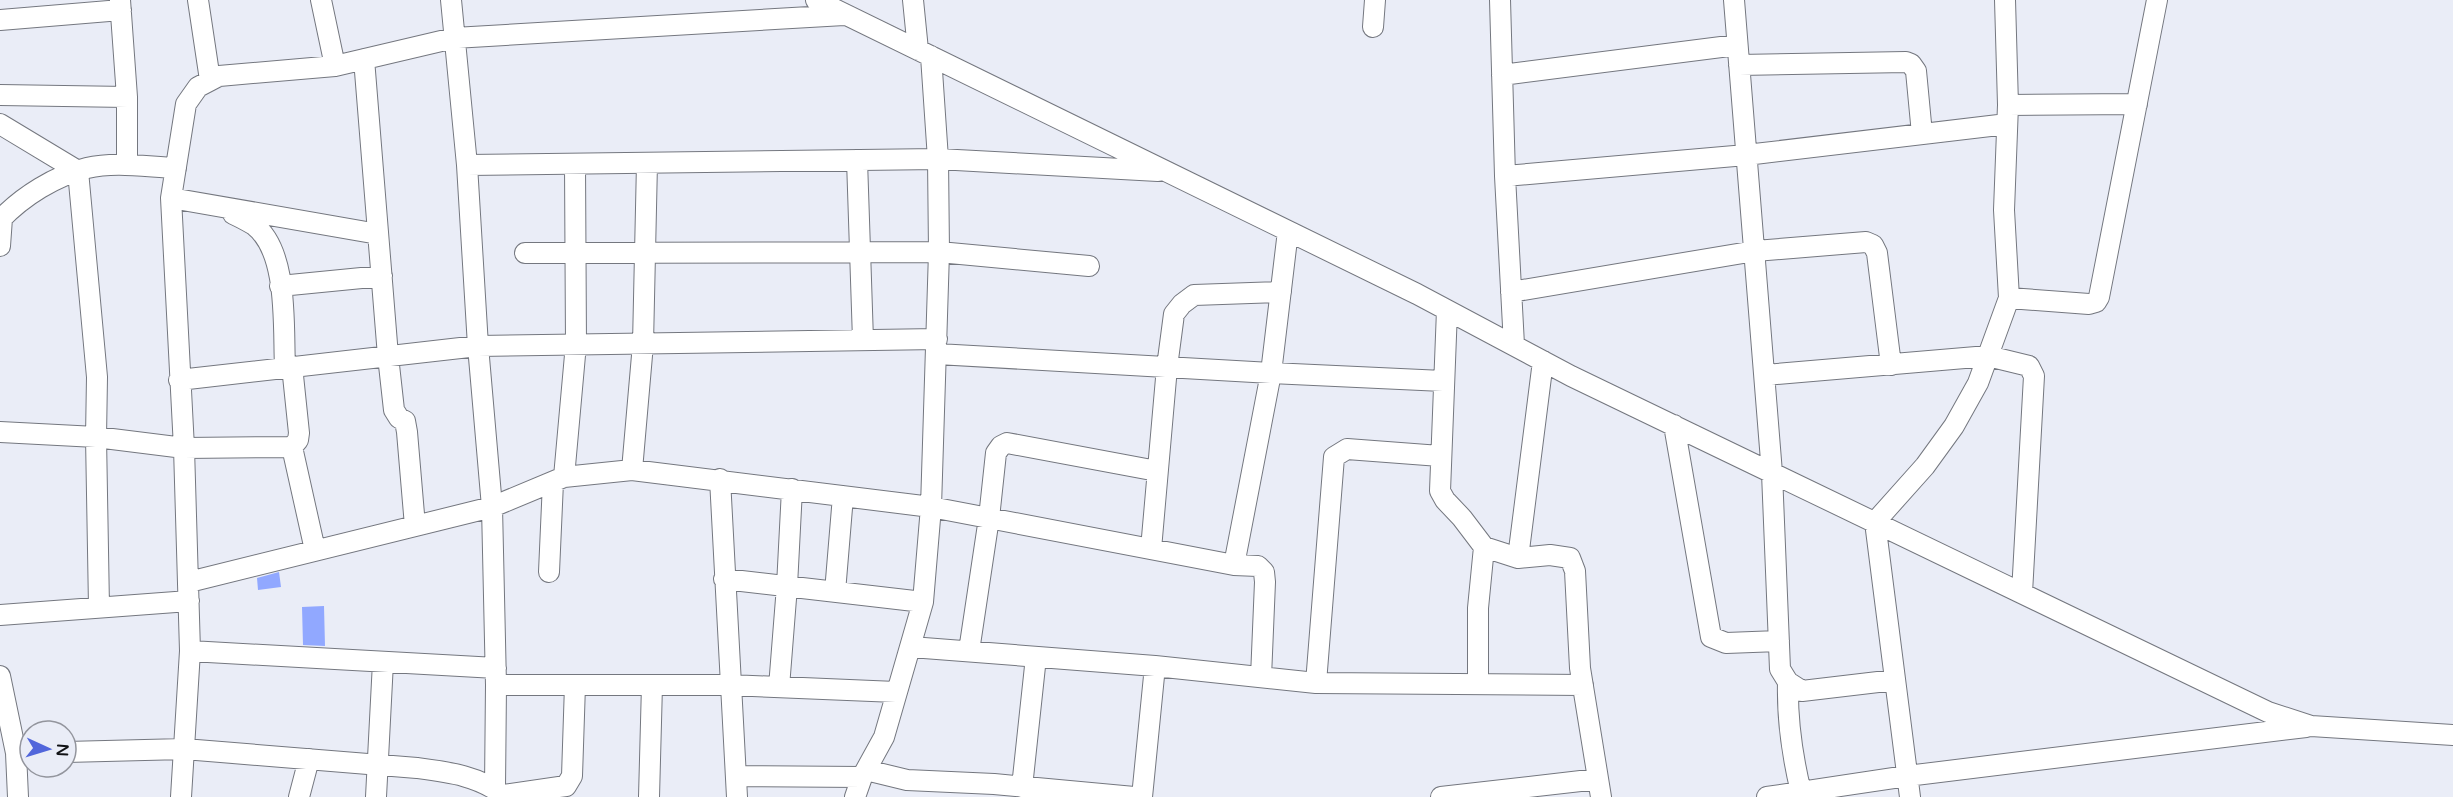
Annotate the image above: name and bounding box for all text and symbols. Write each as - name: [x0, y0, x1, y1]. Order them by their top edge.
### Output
- north arrow: [18, 719, 78, 779]
- text: N: [52, 743, 72, 757]

